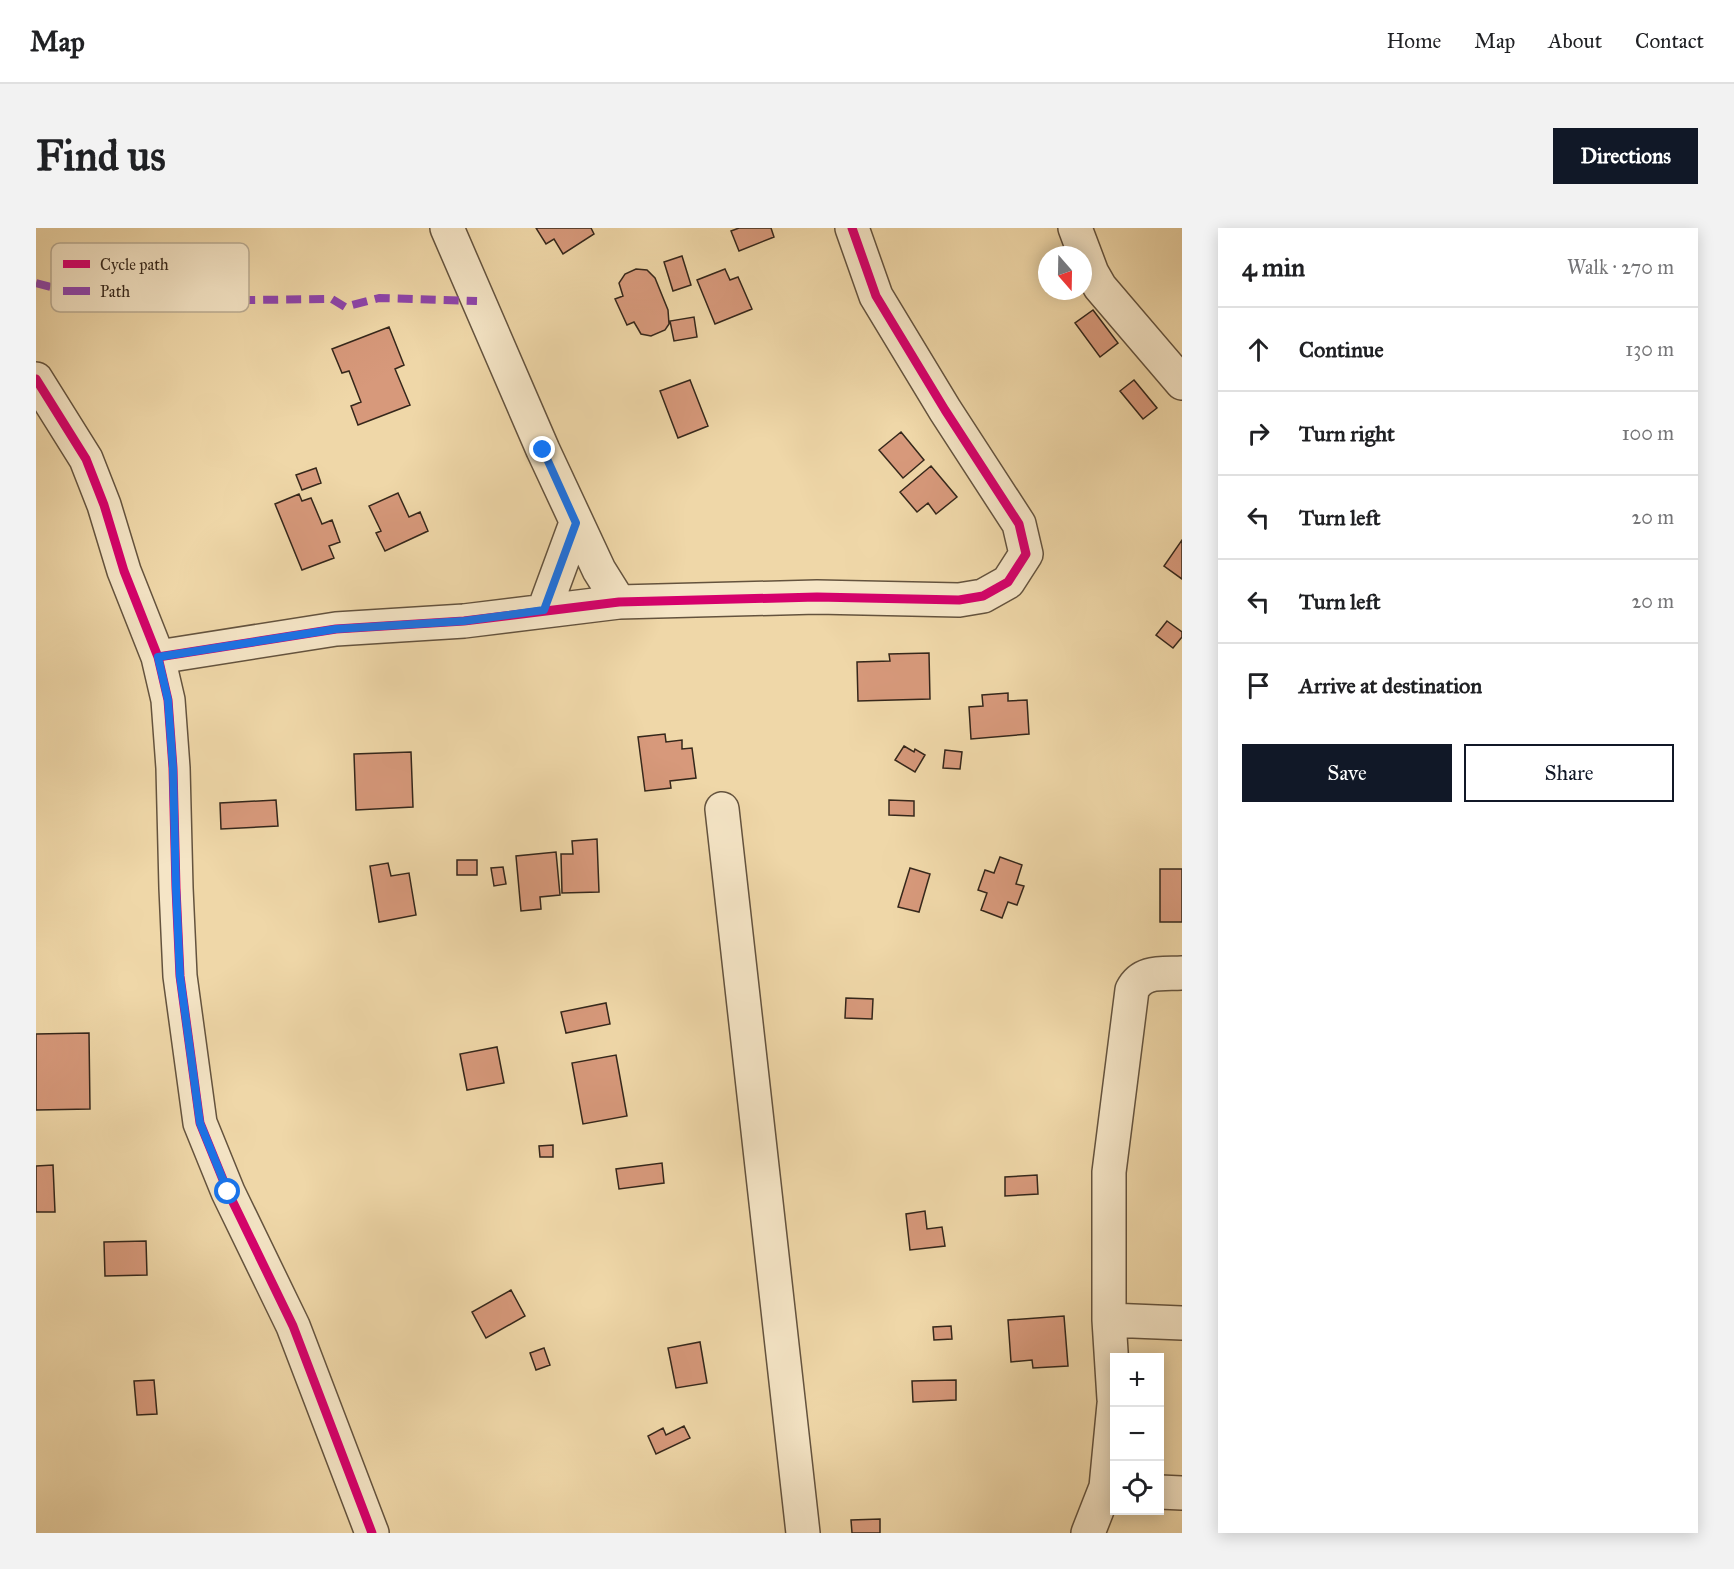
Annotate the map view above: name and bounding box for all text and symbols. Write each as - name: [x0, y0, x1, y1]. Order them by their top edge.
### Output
- text: Map: [30, 24, 85, 59]
- text: Home: [1386, 28, 1441, 54]
- text: Map: [1474, 28, 1515, 54]
- text: About: [1548, 28, 1602, 54]
- text: Contact: [1635, 28, 1704, 54]
- button: Directions: [1553, 128, 1698, 184]
- text: Find us: [36, 130, 166, 182]
- legend: [51, 243, 249, 312]
- north arrow: [1038, 246, 1092, 300]
- text: 4 min: [1242, 251, 1305, 283]
- text: Cycle path: [100, 255, 169, 274]
- text: Walk · 270 m: [1567, 255, 1674, 279]
- text: Path: [100, 282, 130, 301]
- icon: ahead: [1242, 333, 1275, 366]
- text: Continue: [1299, 336, 1384, 363]
- text: 130 m: [1625, 337, 1674, 361]
- icon: right: [1242, 417, 1275, 450]
- text: Turn right: [1299, 420, 1395, 447]
- text: 100 m: [1622, 421, 1674, 445]
- route end: [529, 436, 555, 462]
- icon: left: [1242, 501, 1275, 534]
- text: Turn left: [1299, 504, 1381, 531]
- text: 20 m: [1631, 505, 1674, 529]
- icon: left: [1242, 585, 1275, 618]
- text: Turn left: [1299, 588, 1381, 615]
- text: 20 m: [1631, 589, 1674, 613]
- icon: arrive: [1242, 669, 1275, 702]
- text: Arrive at destination: [1299, 672, 1482, 699]
- button: Save: [1242, 744, 1452, 802]
- button: Share: [1464, 744, 1674, 802]
- route start: [214, 1178, 240, 1204]
- map controls: [1110, 1353, 1164, 1515]
- button: +: [1110, 1353, 1164, 1407]
- button: −: [1110, 1407, 1164, 1461]
- button: locate: [1110, 1461, 1164, 1515]

